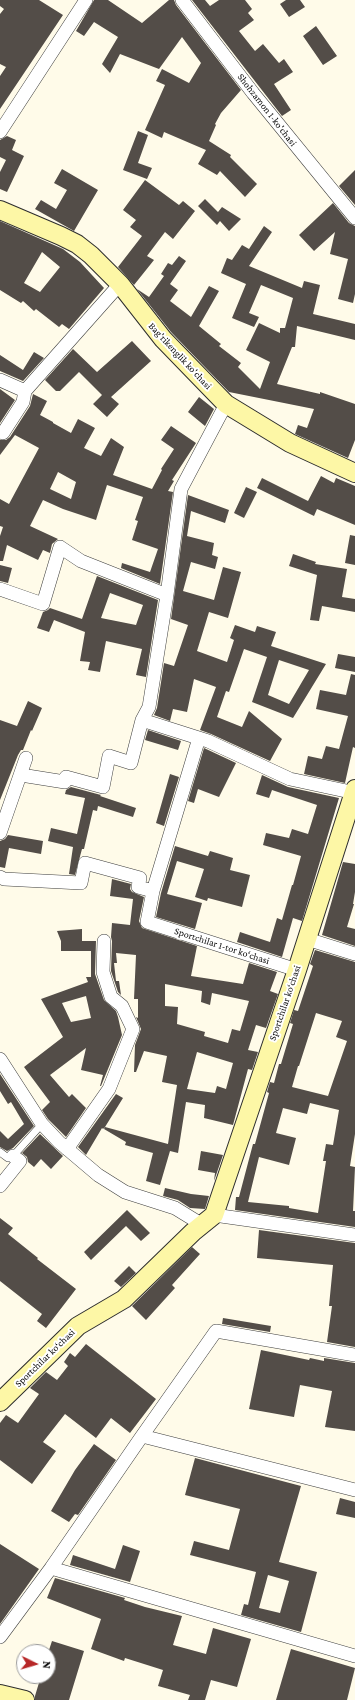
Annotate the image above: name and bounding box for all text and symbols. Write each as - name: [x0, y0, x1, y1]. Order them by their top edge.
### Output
- street label: Shohzamon 1-ko'chasi: [235, 71, 299, 149]
- street label: Bag'rikenglik ko'chasi: [146, 320, 214, 392]
- street label: Sportchilar 1-tor ko‘chasi: [173, 925, 271, 967]
- street label: Sportchilar ko‘chasi: [267, 964, 303, 1042]
- street label: Sportchilar ko‘chasi: [13, 1326, 77, 1390]
- north arrow: [16, 1644, 56, 1684]
- text: N: [41, 1661, 53, 1669]

